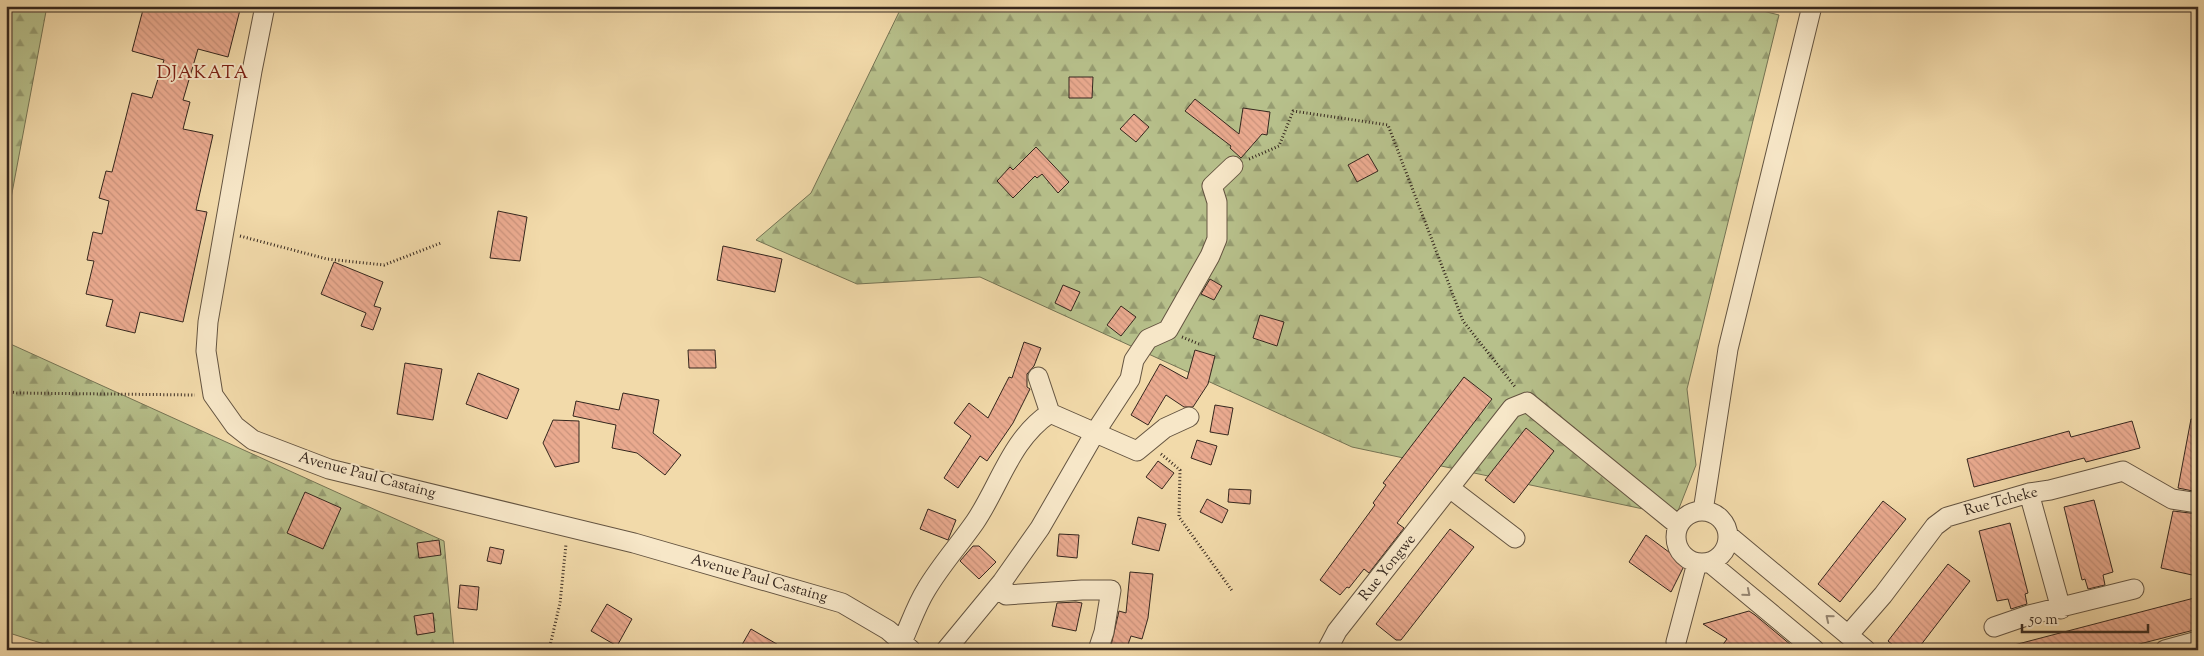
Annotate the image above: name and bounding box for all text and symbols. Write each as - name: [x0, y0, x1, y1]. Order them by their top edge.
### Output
- district label: DJAKATA: [157, 61, 249, 87]
- street label: Avenue Paul Castaing: [296, 448, 438, 504]
- street label: Rue Tcheke: [1962, 482, 2040, 522]
- street label: Rue Yongwe: [1355, 530, 1421, 606]
- street label: Avenue Paul Castaing: [688, 549, 830, 609]
- one-way arrow: [1741, 588, 1750, 596]
- scale bar: [2022, 601, 2148, 633]
- text: 50 m: [2028, 610, 2058, 631]
- one-way arrow: [1826, 615, 1835, 624]

